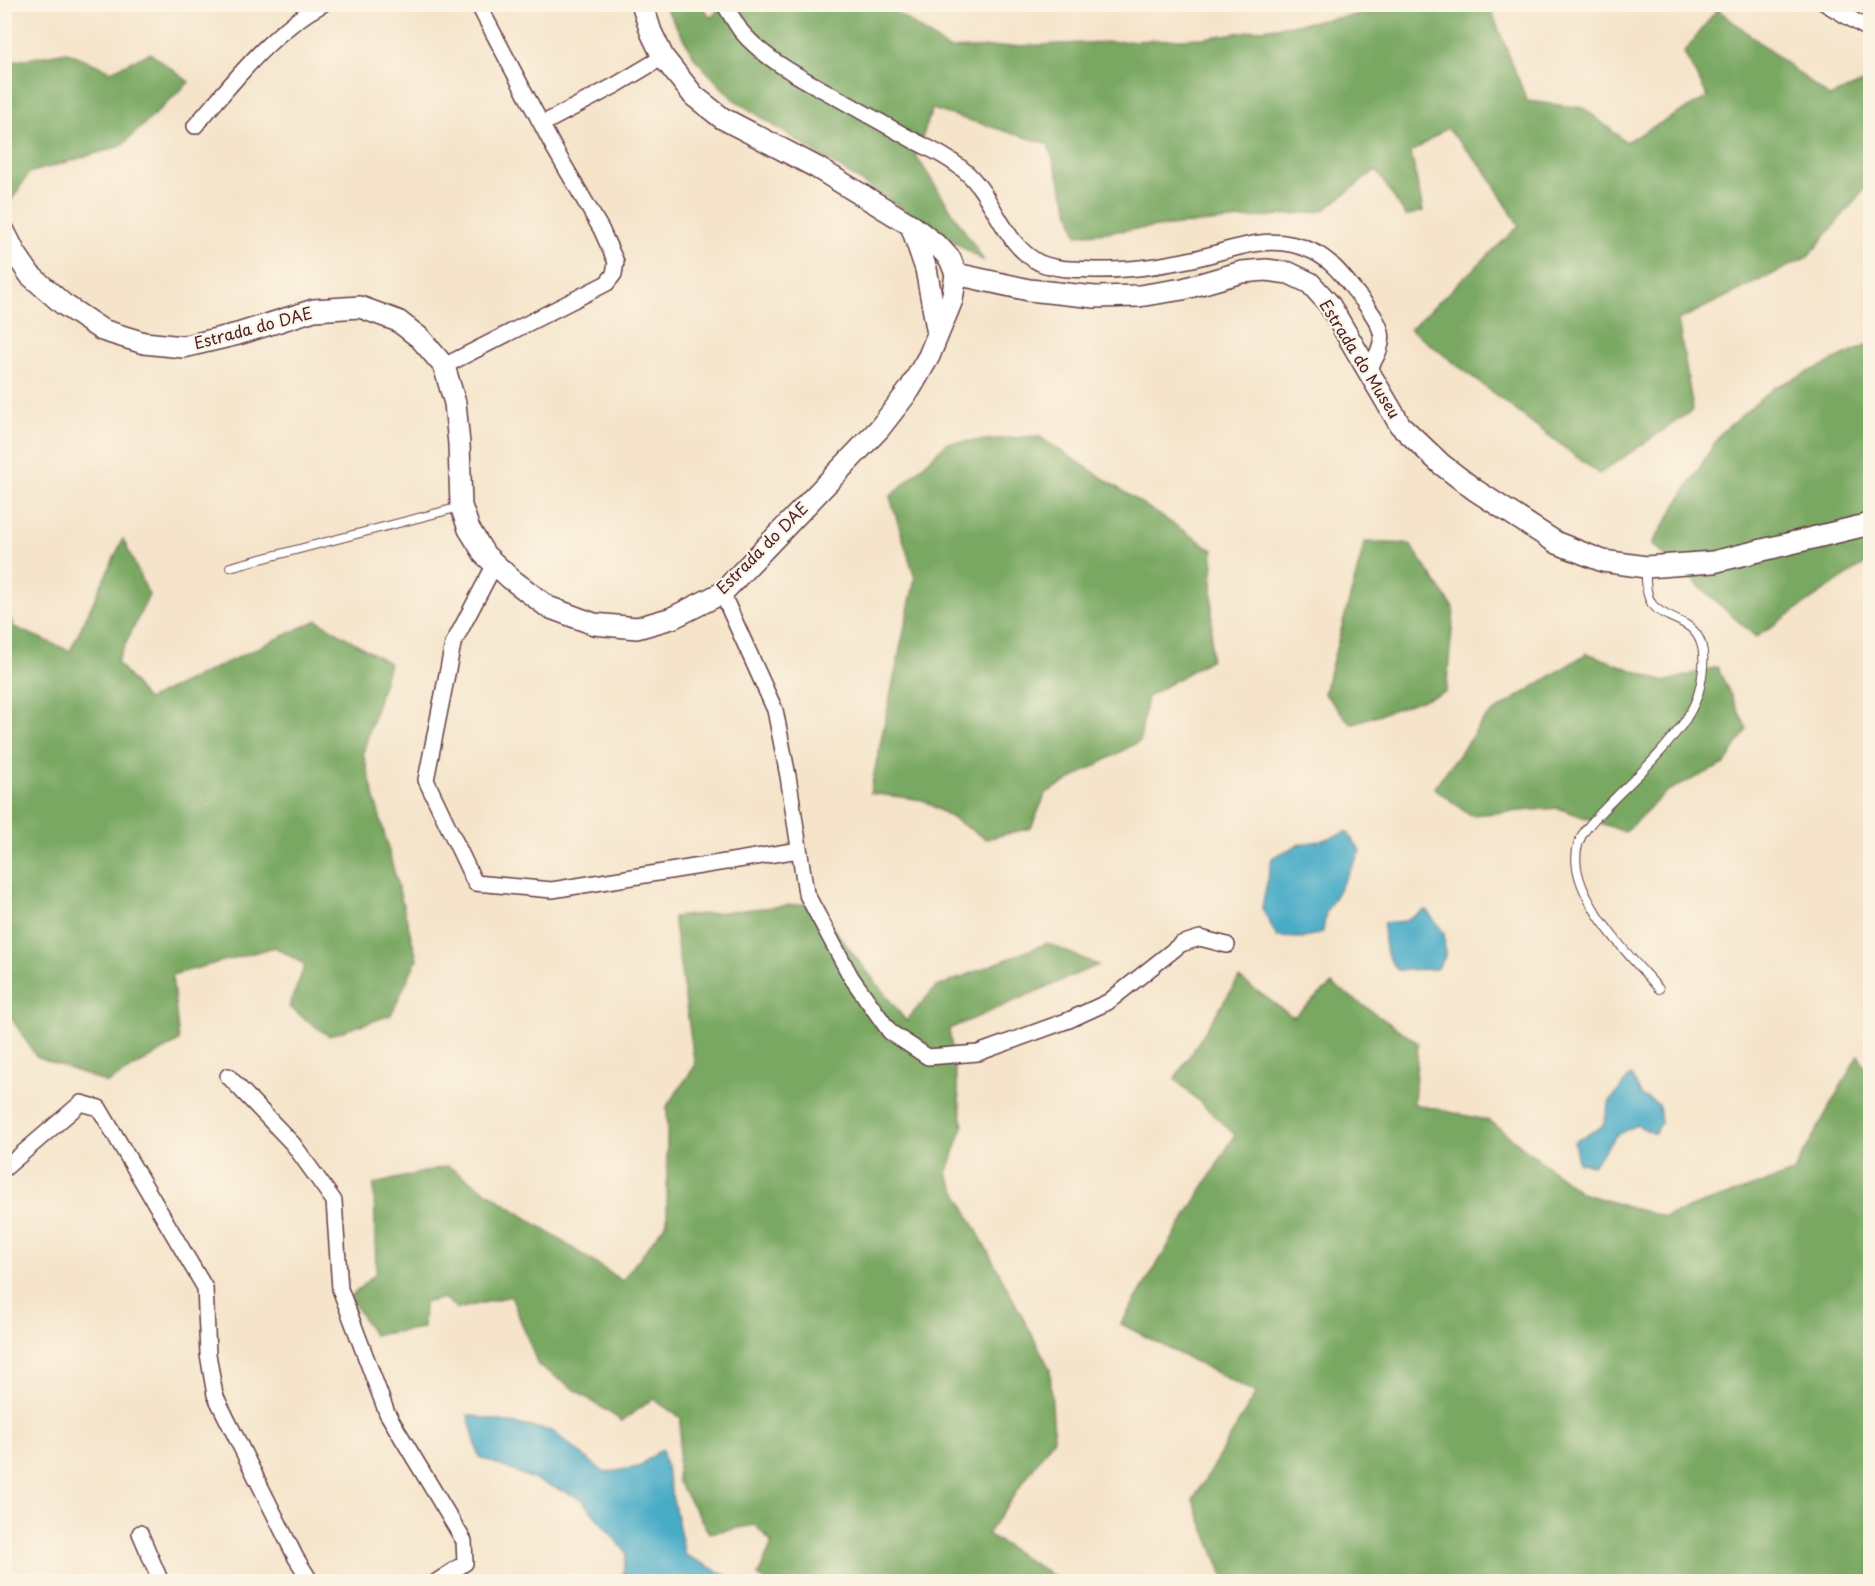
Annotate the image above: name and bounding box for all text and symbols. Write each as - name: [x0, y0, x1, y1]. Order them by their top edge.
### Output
- street label: Estrada do Museu: [1315, 294, 1407, 423]
- street label: Estrada do DAE: [191, 300, 315, 354]
- street label: Estrada do DAE: [710, 496, 813, 599]

